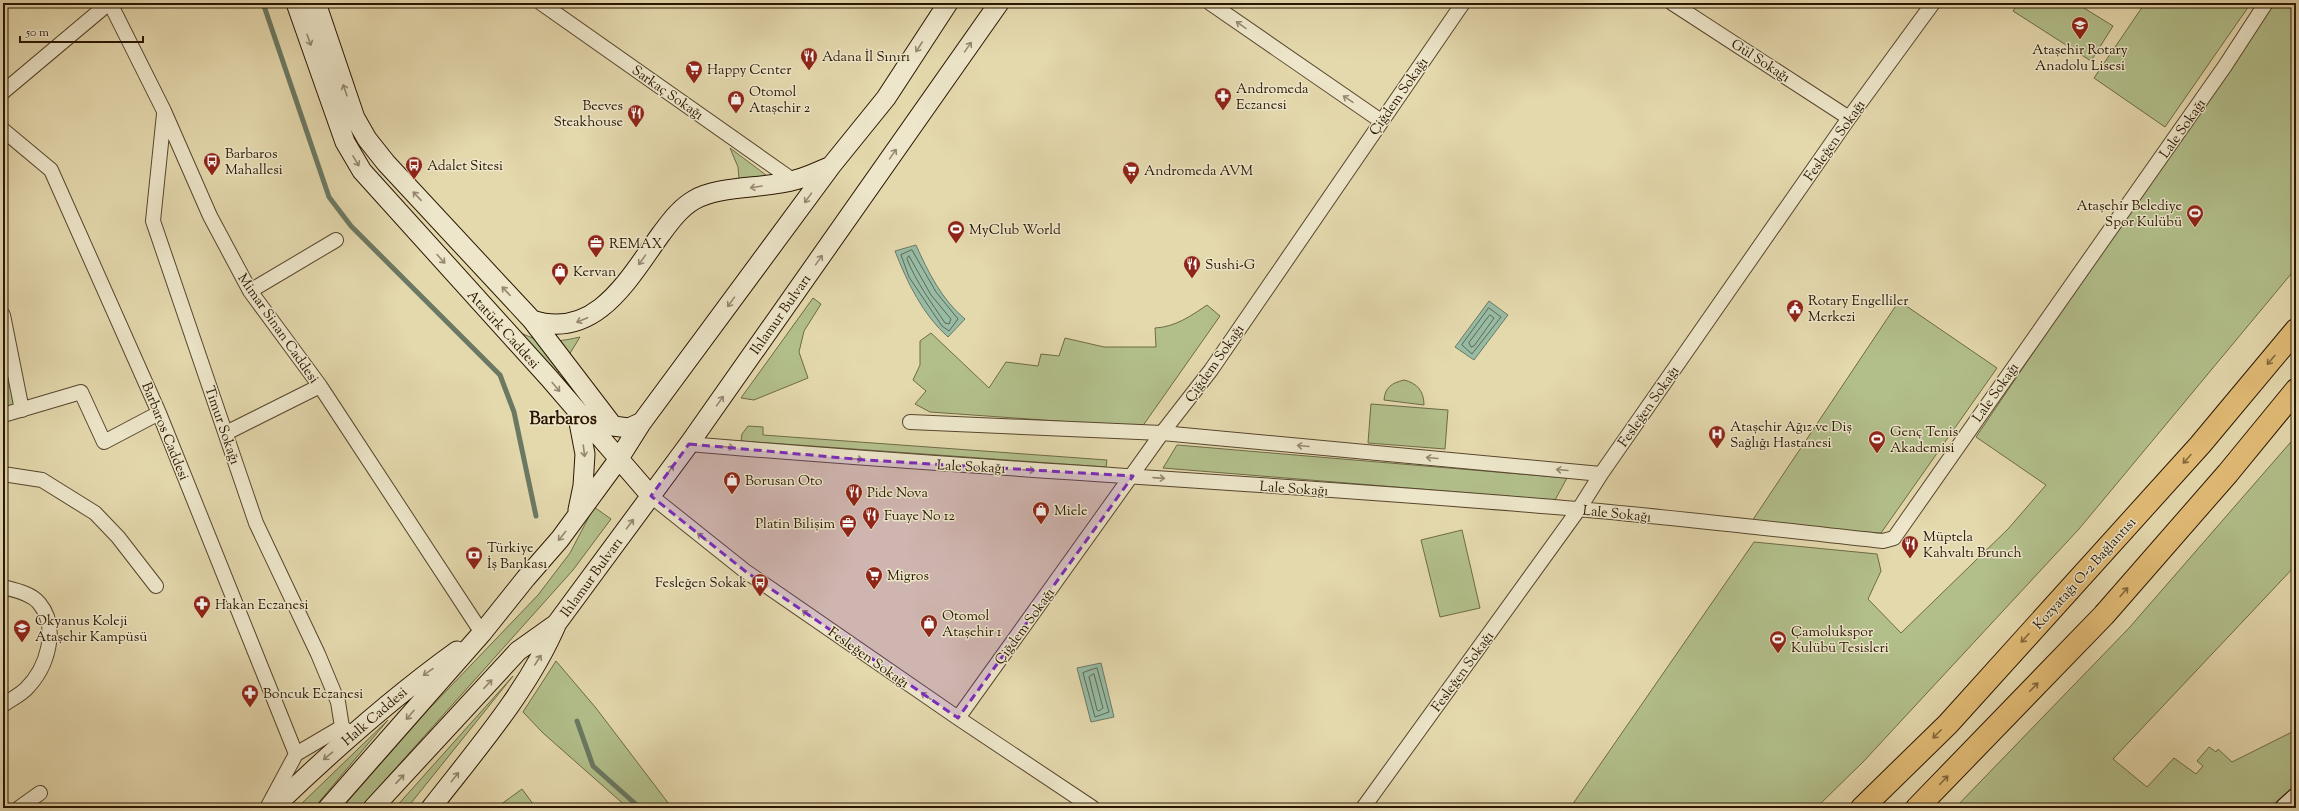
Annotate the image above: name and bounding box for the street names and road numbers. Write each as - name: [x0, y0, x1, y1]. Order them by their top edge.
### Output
- street label: Gül Sokağı: [1726, 35, 1793, 88]
- street label: Çiğdem Sokağı: [1365, 54, 1434, 140]
- street label: Sarkaç Sokağı: [627, 61, 707, 126]
- street label: Lale Sokağı: [2156, 95, 2212, 163]
- street label: Fesleğen Sokağı: [1800, 96, 1871, 186]
- street label: Mimar Sinan Caddesi: [232, 270, 323, 388]
- street label: Ihlamur Bulvarı: [746, 271, 817, 360]
- street label: Atatürk Caddesi: [462, 287, 543, 374]
- street label: Çiğdem Sokağı: [1181, 321, 1250, 407]
- street label: Lale Sokağı: [1969, 359, 2025, 427]
- street label: Fesleğen Sokağı: [1614, 362, 1685, 452]
- street label: Barbaros Caddesi: [135, 380, 193, 484]
- street label: Timur Sokağı: [198, 384, 244, 467]
- street label: Lale Sokağı: [936, 456, 1006, 480]
- street label: Lale Sokağı: [1259, 478, 1329, 502]
- street label: Lale Sokağı: [1582, 501, 1652, 529]
- street label: Kozyatağı O-2 Bağlantısı: [2029, 514, 2142, 635]
- street label: Ihlamur Bulvarı: [557, 534, 628, 622]
- street label: Çiğdem Sokağı: [991, 584, 1061, 670]
- street label: Fesleğen Sokağı: [823, 623, 913, 694]
- street label: Fesleğen Sokağı: [1428, 628, 1500, 717]
- street label: Halk Caddesi: [338, 683, 412, 752]

